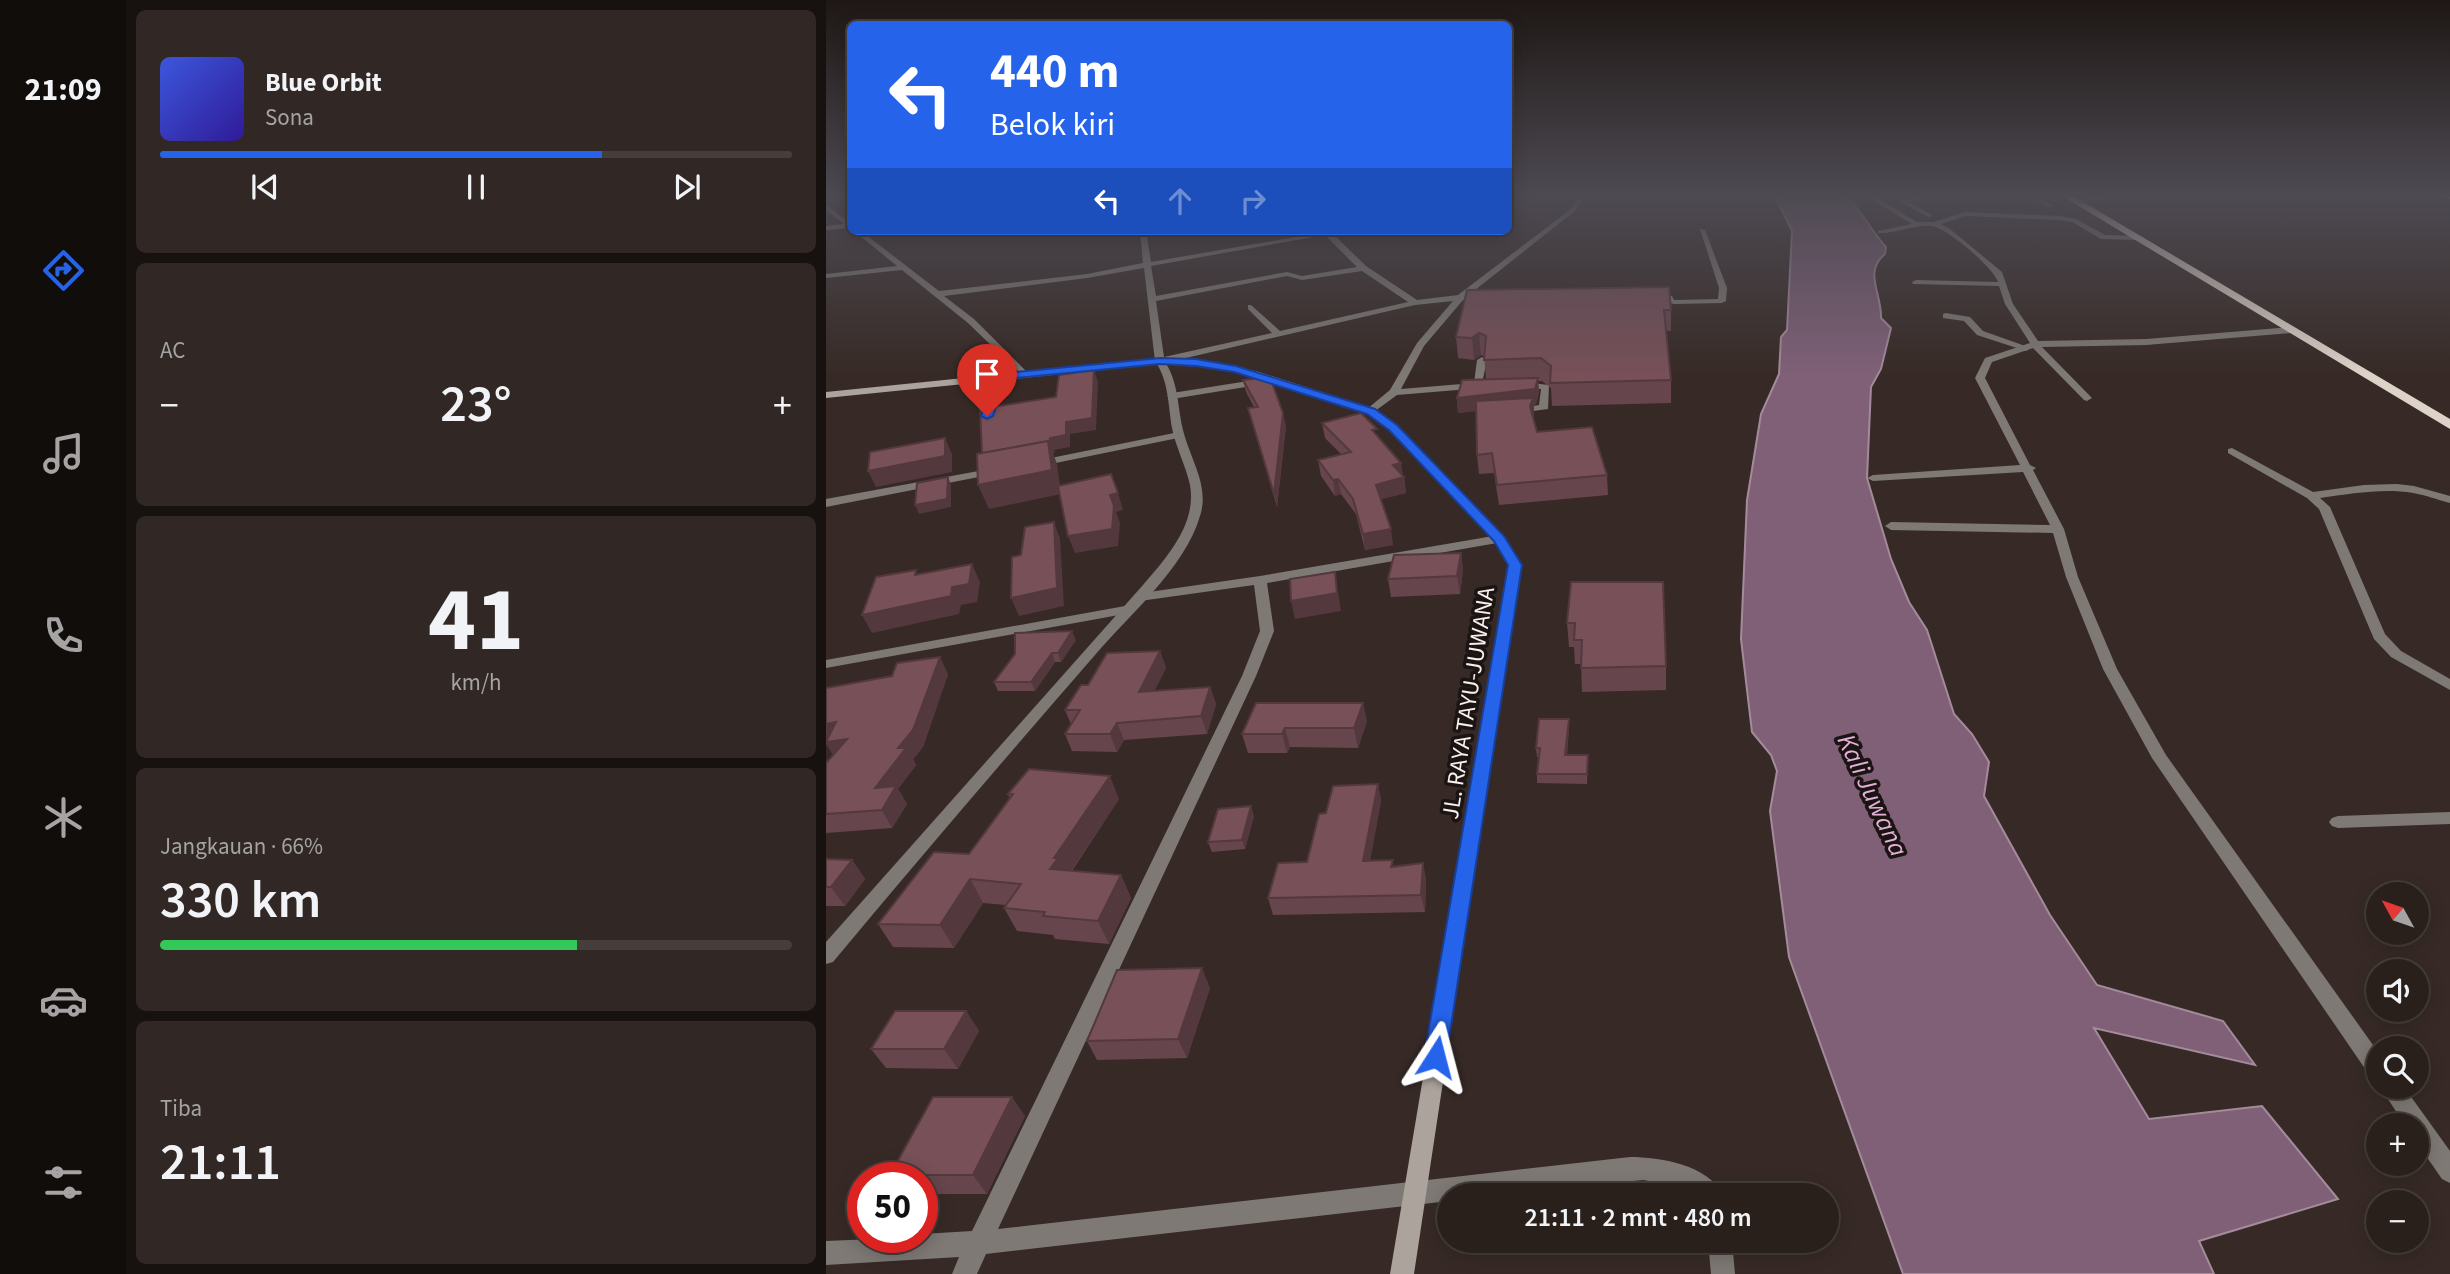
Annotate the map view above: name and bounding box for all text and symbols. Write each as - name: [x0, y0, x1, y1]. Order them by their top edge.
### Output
- text: 440 m: [990, 37, 1119, 107]
- icon: left: [875, 49, 966, 140]
- text: Blue Orbit: [265, 64, 382, 101]
- text: 21:09: [24, 67, 102, 113]
- text: Sona: [265, 101, 314, 134]
- text: Belok kiri: [990, 102, 1115, 148]
- icon: previous: [246, 168, 284, 206]
- icon: pause: [457, 168, 495, 206]
- icon: next: [668, 168, 706, 206]
- icon: left: [1088, 182, 1126, 220]
- icon: ahead: [1161, 182, 1199, 220]
- icon: right: [1234, 182, 1272, 220]
- icon: directions: [39, 246, 88, 295]
- text: AC: [160, 334, 185, 367]
- pin: [957, 344, 1017, 416]
- icon: arrive: [968, 355, 1006, 393]
- text: 23°: [440, 368, 512, 442]
- text: −: [160, 379, 179, 433]
- text: +: [773, 379, 792, 433]
- icon: music: [39, 429, 88, 478]
- text: 41: [428, 556, 524, 685]
- street label: JL. RAYA TAYU-JUWANA: [1433, 584, 1504, 822]
- icon: phone: [39, 611, 88, 660]
- text: km/h: [450, 666, 502, 699]
- water label: Kali Juwana: [1828, 728, 1917, 863]
- icon: climate: [39, 793, 88, 842]
- text: Jangkauan · 66%: [160, 830, 323, 863]
- text: 330 km: [160, 864, 321, 938]
- north arrow: [2366, 882, 2429, 945]
- map controls: [2366, 882, 2429, 1253]
- button: sound: [2366, 959, 2429, 1022]
- icon: car: [39, 976, 88, 1025]
- position arrow: [1399, 1020, 1473, 1094]
- button: search: [2366, 1036, 2429, 1099]
- text: Tiba: [160, 1092, 202, 1125]
- button: +: [2366, 1113, 2429, 1176]
- text: 21:11: [160, 1126, 281, 1200]
- icon: filters: [39, 1158, 88, 1207]
- speed limit sign: 50: [847, 1162, 938, 1253]
- button: −: [2366, 1190, 2429, 1253]
- text: 21:11 · 2 mnt · 480 m: [1524, 1199, 1752, 1236]

